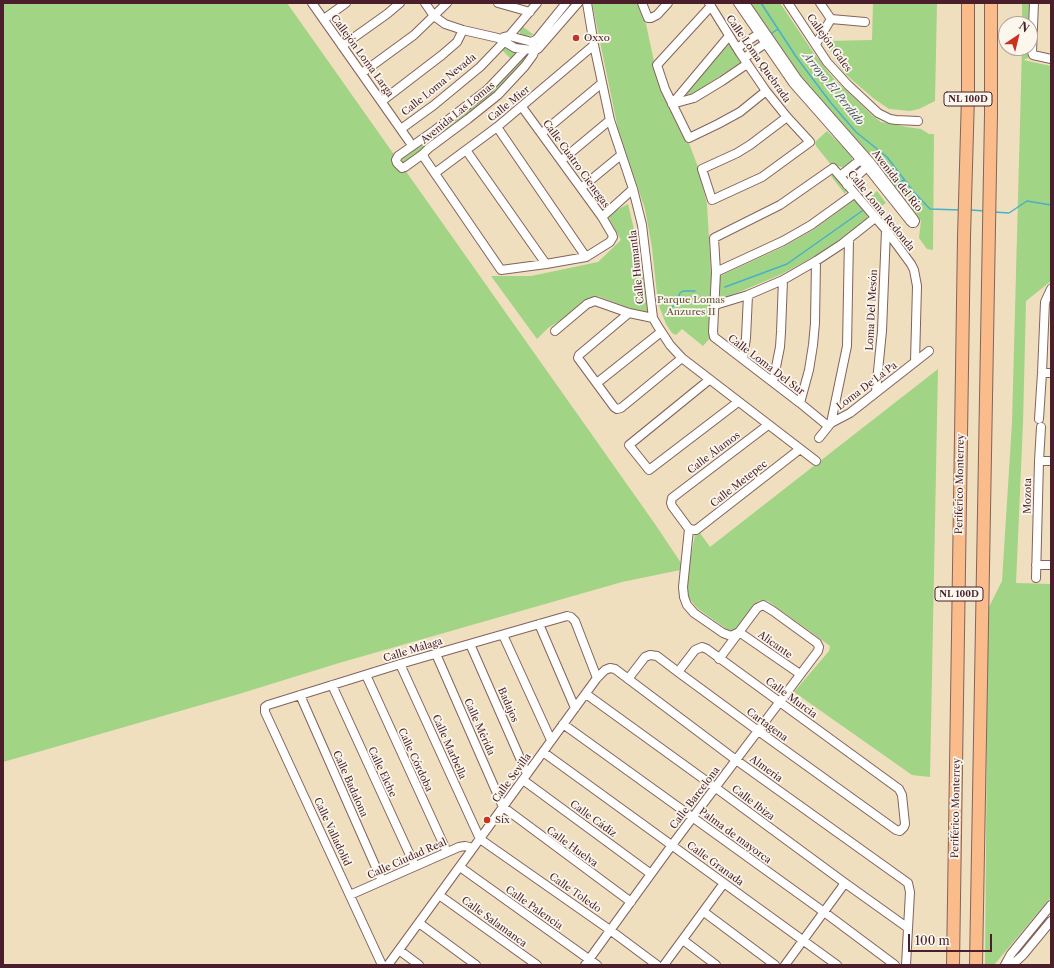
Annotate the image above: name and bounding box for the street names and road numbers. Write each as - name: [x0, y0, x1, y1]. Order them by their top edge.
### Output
- street label: Callejón Loma Larga: [328, 12, 396, 100]
- street label: Callejón Gales: [804, 12, 854, 74]
- street label: Calle Loma Quebrada: [723, 13, 793, 105]
- street label: Calle Loma Nevada: [399, 51, 479, 119]
- street label: Avenida Las Lomas: [419, 80, 497, 146]
- street label: Calle Mier: [486, 84, 532, 124]
- road number: NL 100D: [944, 92, 992, 106]
- street label: Calle Cuatro Cienegas: [540, 118, 612, 210]
- street label: Avenida del Río: [869, 148, 925, 214]
- street label: Calle Loma Redonda: [845, 168, 917, 254]
- street label: Calle Humantla: [627, 229, 647, 305]
- street label: Loma Del Mesón: [864, 269, 880, 351]
- street label: Calle Loma Del Sur: [725, 332, 807, 398]
- street label: Loma De La Pa: [834, 359, 900, 413]
- street label: Calle Álamos: [685, 429, 743, 477]
- street label: Periférico Monterrey: [953, 434, 967, 534]
- street label: Calle Metepec: [708, 458, 770, 510]
- street label: Mozota: [1022, 478, 1034, 514]
- road number: NL 100D: [935, 587, 983, 601]
- street label: Alicante: [755, 629, 795, 661]
- street label: Calle Málaga: [382, 635, 444, 665]
- street label: Calle Murcia: [763, 675, 819, 721]
- street label: Badajos: [495, 686, 521, 724]
- street label: Calle Mérida: [461, 697, 497, 757]
- street label: Cartagena: [744, 706, 790, 744]
- street label: Calle Marbella: [429, 713, 469, 781]
- street label: Calle Córdoba: [395, 726, 435, 794]
- street label: Calle Elche: [365, 745, 399, 799]
- street label: Calle Badalona: [330, 749, 370, 819]
- street label: Calle Sevilla: [490, 751, 534, 805]
- street label: Almeria: [747, 753, 785, 785]
- street label: Periférico Monterrey: [949, 758, 963, 858]
- street label: Calle Barcelona: [668, 764, 722, 832]
- street label: Calle Ibiza: [729, 783, 777, 823]
- street label: Calle Valladolid: [311, 796, 353, 868]
- street label: Calle Cádiz: [567, 798, 619, 840]
- street label: Palma de mayorca: [696, 806, 774, 866]
- street label: Calle Huelva: [544, 824, 600, 870]
- street label: Calle Ciudad Real: [366, 836, 448, 882]
- street label: Calle Granada: [684, 839, 746, 889]
- street label: Calle Toledo: [547, 871, 603, 915]
- street label: Calle Palencia: [503, 884, 565, 932]
- street label: Calle Salamanca: [459, 894, 529, 950]

